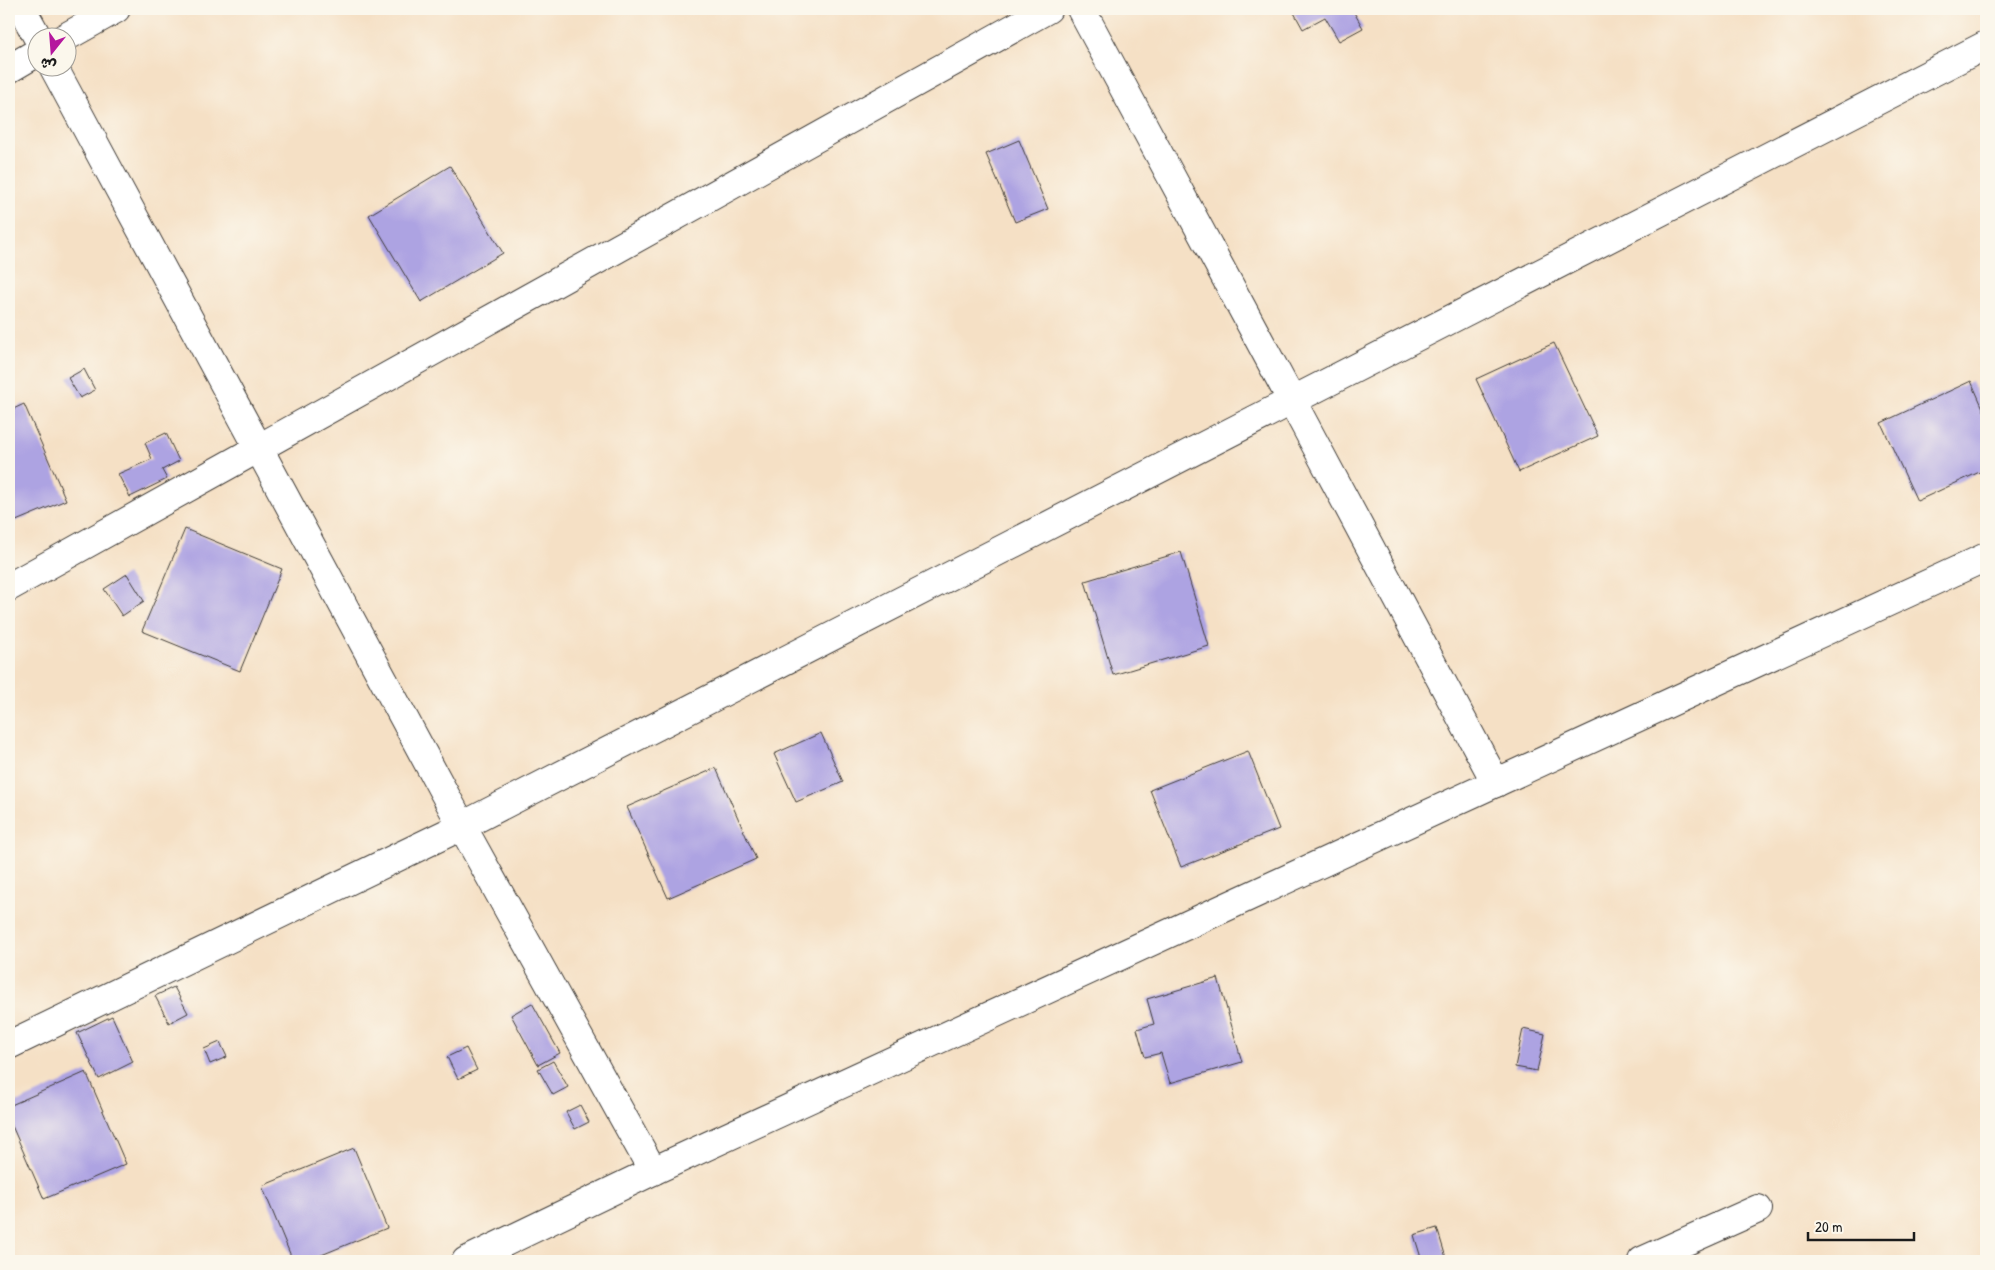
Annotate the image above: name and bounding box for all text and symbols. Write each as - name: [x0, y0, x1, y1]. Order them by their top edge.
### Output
- north arrow: [28, 28, 78, 78]
- text: ش: [38, 54, 58, 76]
- scale bar: [1808, 1210, 1914, 1242]
- text: 20 m: [1815, 1216, 1842, 1237]

